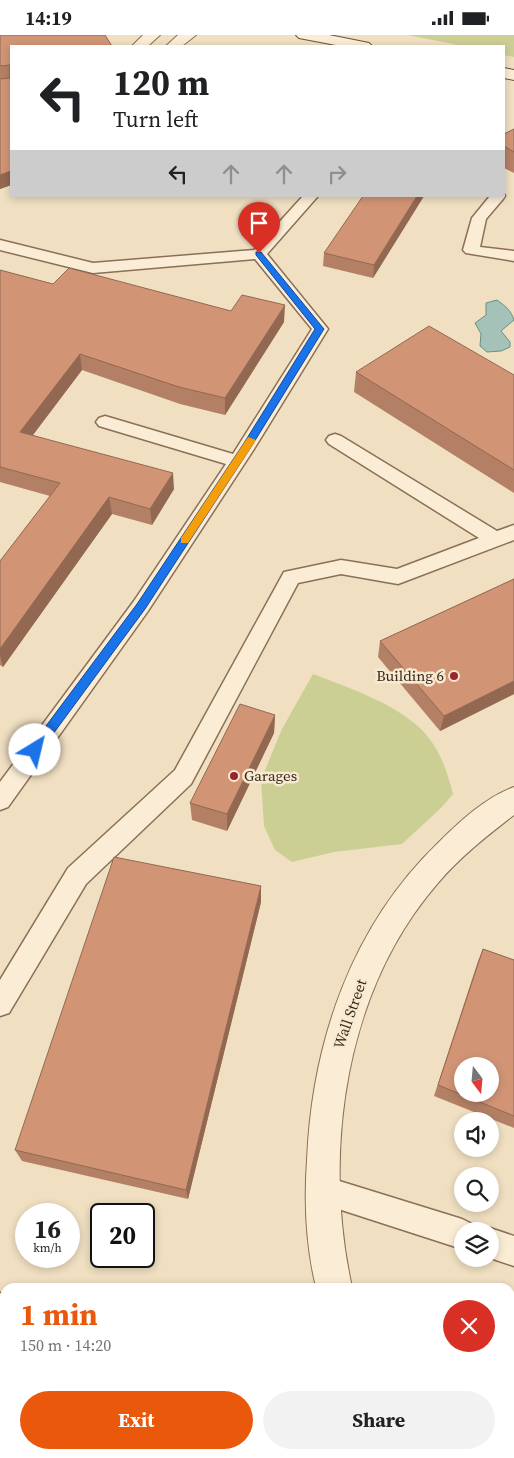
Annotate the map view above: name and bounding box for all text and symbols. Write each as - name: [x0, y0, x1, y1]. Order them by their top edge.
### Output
- text: 14:19: [25, 5, 72, 31]
- text: 120 m: [113, 59, 209, 107]
- icon: left: [30, 65, 95, 130]
- text: Turn left: [113, 104, 198, 134]
- icon: left: [164, 160, 192, 188]
- icon: ahead: [217, 160, 245, 188]
- icon: ahead: [270, 160, 298, 188]
- icon: right: [323, 160, 351, 188]
- pin: [238, 202, 280, 253]
- icon: arrive: [245, 209, 273, 237]
- place label: Building 6: [376, 665, 444, 686]
- marker: Building 6: [448, 670, 460, 682]
- position arrow: [8, 723, 60, 775]
- place label: Garages: [244, 765, 297, 786]
- marker: Garages: [228, 770, 240, 782]
- street label: Wall Street: [328, 976, 371, 1051]
- north arrow: [454, 1057, 499, 1103]
- map controls: [454, 1057, 499, 1267]
- button: sound: [454, 1112, 499, 1157]
- button: search: [454, 1167, 499, 1212]
- speed limit sign: 20: [90, 1203, 155, 1268]
- text: 16: [34, 1212, 61, 1246]
- button: layers: [454, 1222, 499, 1267]
- text: km/h: [33, 1240, 62, 1256]
- text: 1 min: [20, 1294, 98, 1335]
- button: close: [443, 1300, 495, 1352]
- text: 150 m · 14:20: [20, 1334, 111, 1356]
- button: Exit: [20, 1391, 253, 1449]
- button: Share: [263, 1391, 495, 1449]

